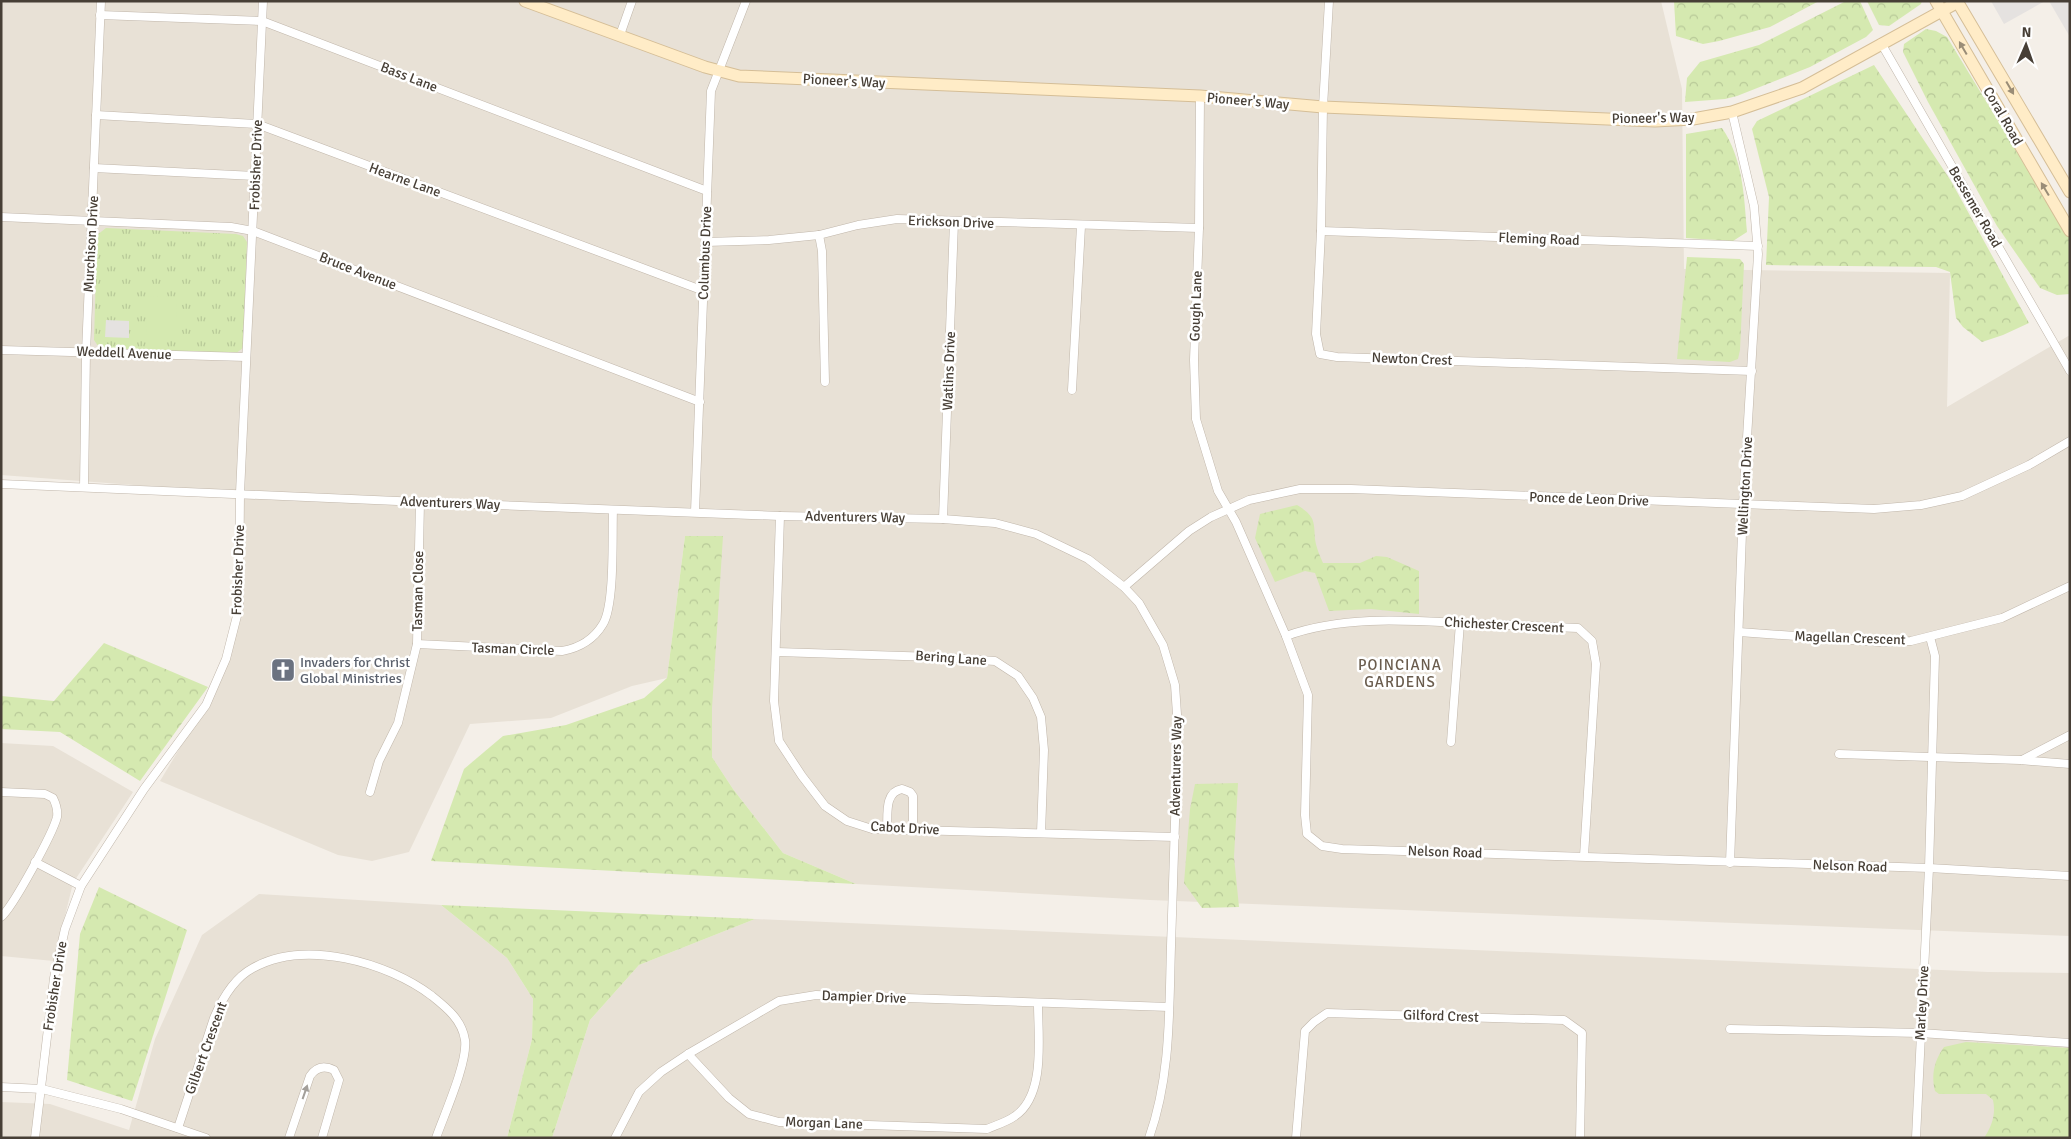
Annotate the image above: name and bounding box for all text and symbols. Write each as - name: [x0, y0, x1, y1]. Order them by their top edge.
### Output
- north arrow: [2001, 20, 2051, 70]
- text: N: [2021, 24, 2032, 41]
- one-way arrow: [1959, 42, 1968, 55]
- street label: Bass Lane: [378, 58, 440, 96]
- street label: Pioneer's Way: [802, 70, 886, 92]
- one-way arrow: [2006, 81, 2014, 96]
- street label: Coral Road: [1979, 84, 2027, 148]
- street label: Pioneer's Way: [1206, 89, 1290, 113]
- street label: Pioneer's Way: [1611, 109, 1695, 127]
- street label: Frobisher Drive: [246, 119, 266, 211]
- street label: Hearne Lane: [367, 159, 443, 201]
- street label: Bessemer Road: [1945, 163, 2005, 251]
- one-way arrow: [2041, 181, 2049, 196]
- street label: Murchison Drive: [80, 195, 102, 293]
- street label: Columbus Drive: [695, 206, 715, 300]
- street label: Erickson Drive: [908, 212, 994, 232]
- street label: Fleming Road: [1498, 229, 1580, 249]
- street label: Bruce Avenue: [317, 248, 399, 294]
- street label: Gough Lane: [1186, 270, 1206, 342]
- street label: Watlins Drive: [939, 331, 959, 411]
- street label: Weddell Avenue: [76, 343, 172, 363]
- street label: Newton Crest: [1371, 349, 1453, 369]
- street label: Wellington Drive: [1734, 436, 1756, 536]
- street label: Ponce de Leon Drive: [1529, 488, 1649, 510]
- street label: Adventurers Way: [400, 493, 501, 513]
- street label: Adventurers Way: [805, 508, 906, 526]
- street label: Frobisher Drive: [228, 524, 248, 616]
- street label: Tasman Close: [409, 550, 427, 632]
- street label: Chichester Crescent: [1444, 613, 1564, 637]
- street label: Magellan Crescent: [1794, 628, 1906, 648]
- street label: Tasman Circle: [471, 639, 555, 659]
- street label: Bering Lane: [915, 647, 987, 669]
- place label: Invaders for Christ Global Ministries: [300, 654, 410, 687]
- district label: POINCIANA GARDENS: [1358, 656, 1442, 691]
- church icon: Invaders for Christ Global Ministries: [270, 657, 296, 683]
- street label: Adventurers Way: [1167, 715, 1185, 816]
- street label: Cabot Drive: [870, 818, 940, 838]
- street label: Nelson Road: [1407, 842, 1483, 862]
- street label: Nelson Road: [1812, 856, 1888, 876]
- street label: Frobisher Drive: [40, 940, 70, 1032]
- street label: Marley Drive: [1912, 965, 1932, 1041]
- street label: Dampier Drive: [821, 987, 907, 1007]
- street label: Gilbert Crescent: [181, 999, 231, 1097]
- street label: Gilford Crest: [1403, 1006, 1479, 1026]
- one-way arrow: [301, 1084, 309, 1099]
- street label: Morgan Lane: [785, 1113, 863, 1133]

